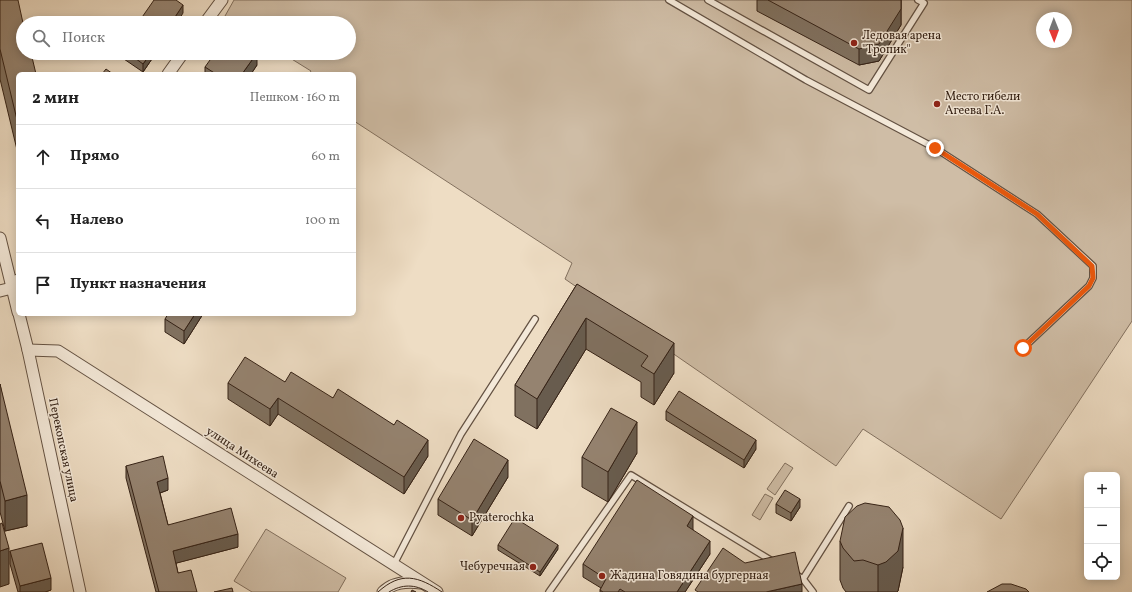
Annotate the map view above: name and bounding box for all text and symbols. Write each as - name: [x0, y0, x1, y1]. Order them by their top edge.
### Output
- north arrow: [1036, 12, 1072, 48]
- search box: [16, 16, 356, 60]
- icon: search: [30, 27, 52, 49]
- text: Поиск: [62, 28, 105, 49]
- place label: Ледовая арена "Тропик": [862, 28, 941, 58]
- marker: Ледовая арена "Тропик": [849, 38, 859, 48]
- text: 2 мин: [32, 87, 79, 110]
- text: Пешком · 160 m: [250, 89, 340, 107]
- place label: Место гибели Агеева Г.А.: [945, 89, 1020, 119]
- marker: Место гибели Агеева Г.А.: [932, 99, 942, 109]
- route end: [926, 139, 944, 157]
- icon: ahead: [32, 146, 54, 168]
- text: Прямо: [70, 146, 119, 167]
- text: 60 m: [312, 148, 340, 166]
- icon: left: [32, 210, 54, 232]
- text: Налево: [70, 210, 124, 231]
- text: 100 m: [305, 212, 340, 230]
- icon: arrive: [32, 274, 54, 296]
- text: Пункт назначения: [70, 274, 206, 295]
- route start: [1014, 339, 1032, 357]
- street label: Перекопская улица: [44, 396, 82, 504]
- street label: улица Михеева: [203, 423, 281, 483]
- map controls: [1084, 472, 1120, 580]
- button: +: [1084, 472, 1120, 508]
- button: −: [1084, 508, 1120, 544]
- place label: Pyaterochka: [469, 510, 534, 526]
- marker: Pyaterochka: [456, 513, 466, 523]
- button: locate: [1084, 544, 1120, 580]
- place label: Чебуречная: [460, 559, 525, 575]
- marker: Чебуречная: [528, 562, 538, 572]
- place label: Жадина Говядина бургерная: [610, 568, 769, 584]
- marker: Жадина Говядина бургерная: [597, 571, 607, 581]

